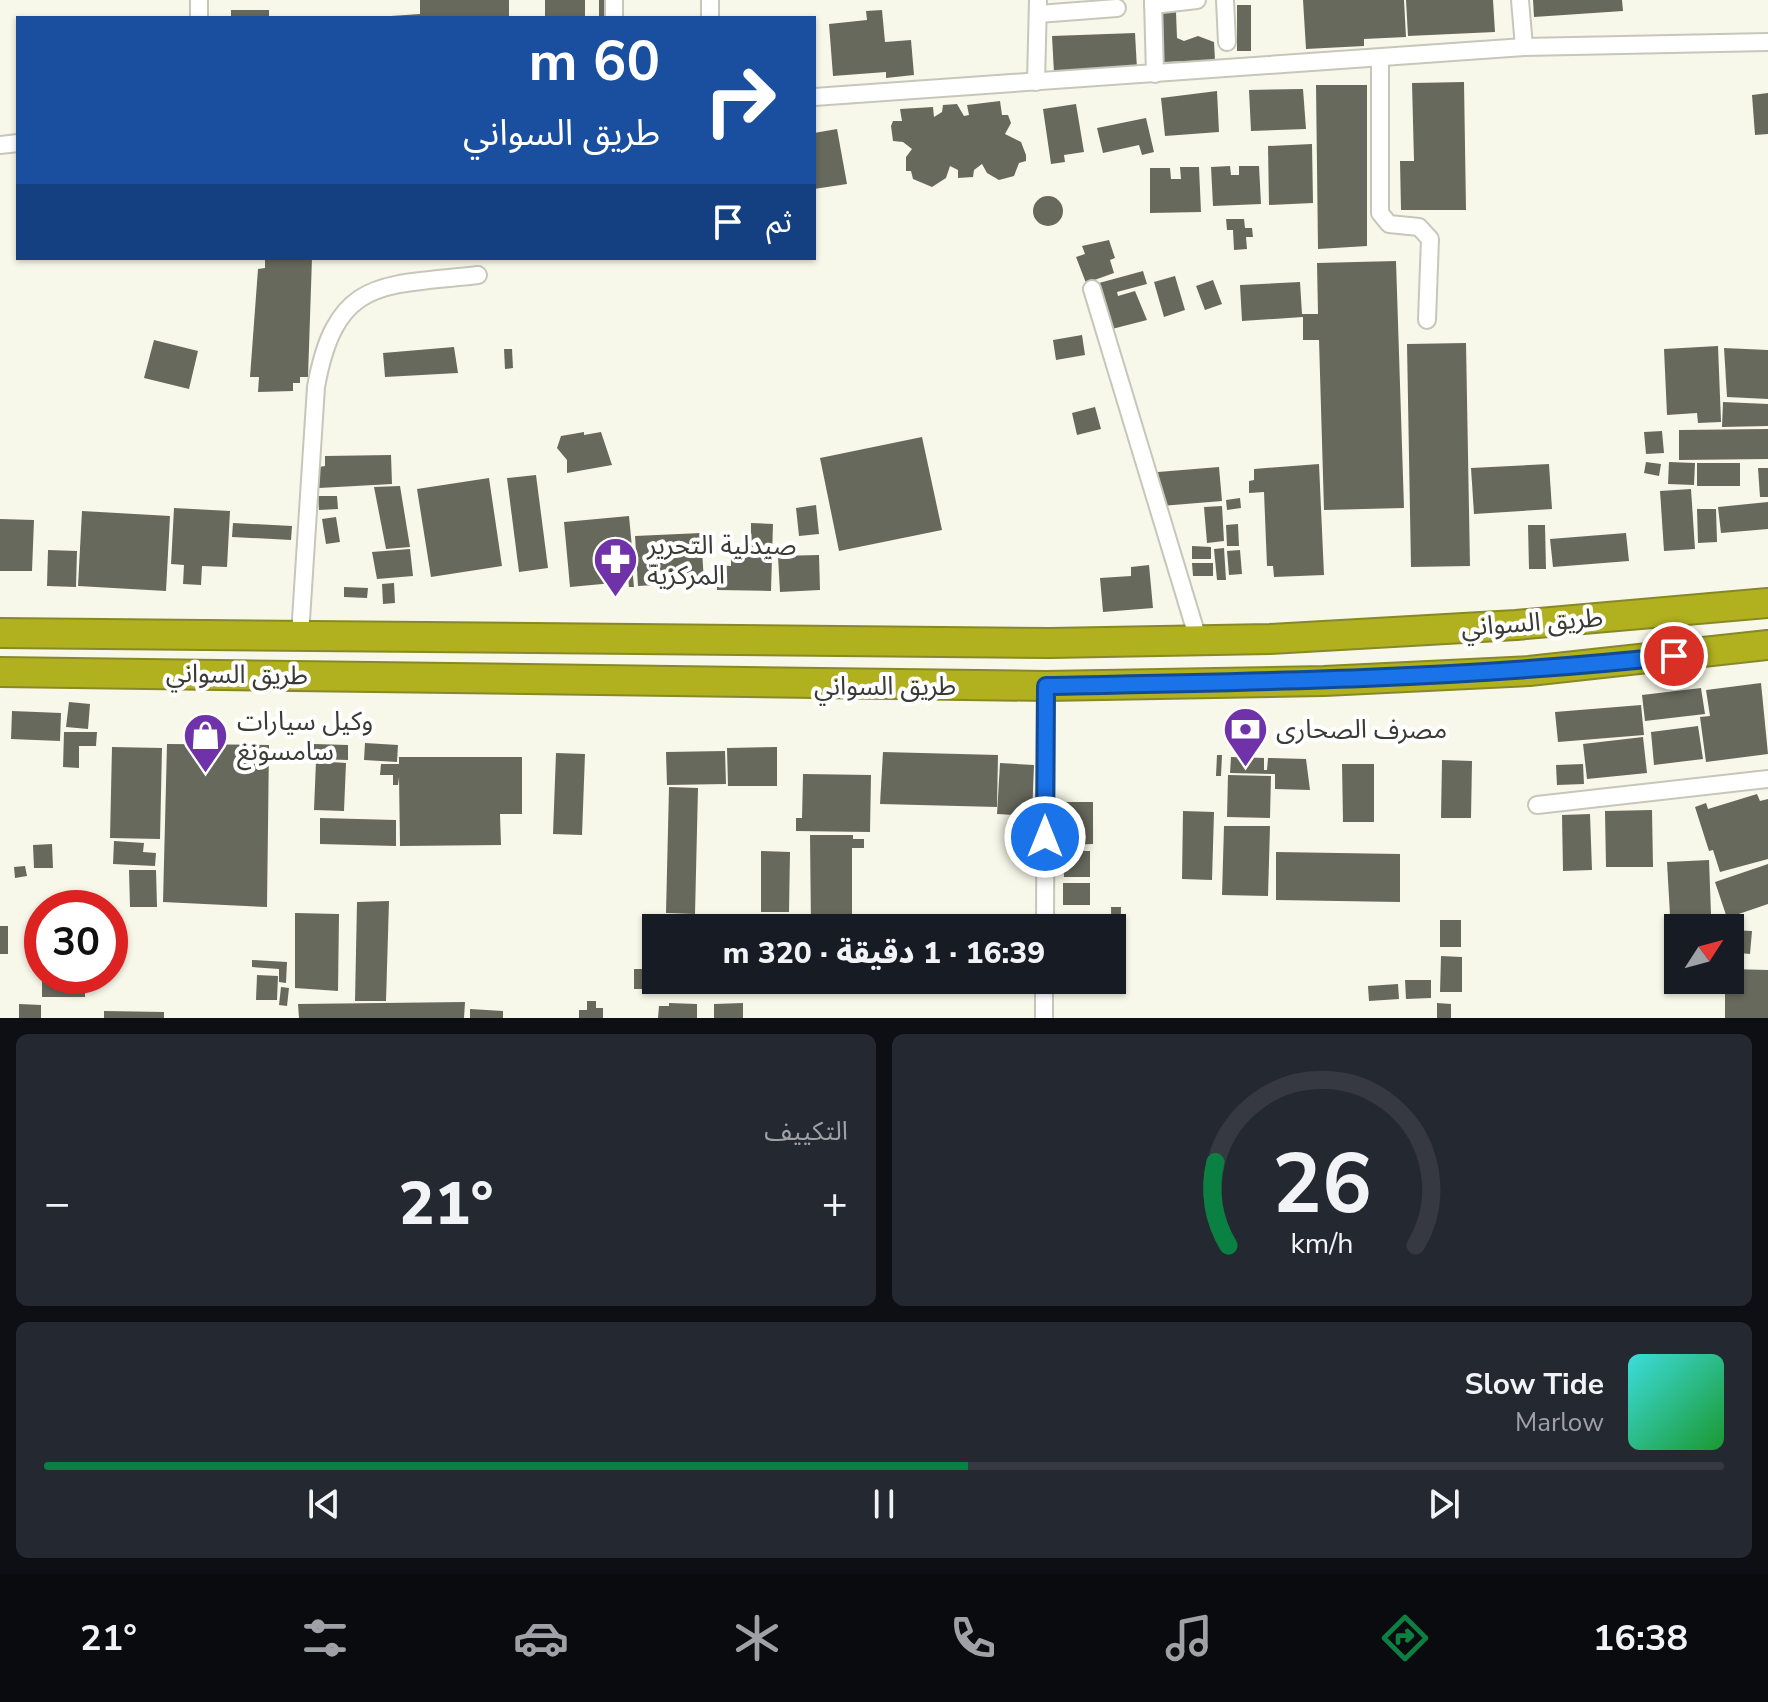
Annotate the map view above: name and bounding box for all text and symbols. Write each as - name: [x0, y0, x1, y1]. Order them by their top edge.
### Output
- text: 60 m: [529, 23, 660, 100]
- icon: right: [688, 48, 792, 152]
- text: طريق السواني: [463, 109, 660, 158]
- icon: arrive: [706, 200, 750, 244]
- text: ثم: [766, 202, 792, 243]
- place label: صيدلية التحرير المركزية: [646, 528, 797, 593]
- pharmacy icon: صيدلية التحرير المركزية: [592, 536, 640, 599]
- street label: طريق السواني: [1460, 600, 1604, 647]
- pin: [1640, 622, 1708, 690]
- icon: arrive: [1652, 634, 1696, 678]
- street label: طريق السواني: [166, 656, 308, 695]
- street label: طريق السواني: [814, 669, 956, 706]
- place label: وكيل سيارات سامسونغ: [237, 704, 373, 771]
- bank icon: مصرف الصحارى: [1221, 705, 1269, 768]
- shop icon: وكيل سيارات سامسونغ: [182, 712, 230, 775]
- place label: مصرف الصحارى: [1276, 712, 1447, 747]
- position arrow: [1003, 795, 1087, 879]
- speed limit sign: 30: [24, 890, 128, 994]
- north arrow: [1664, 914, 1744, 994]
- map controls: [1664, 914, 1744, 994]
- text: 16:39 · 1 دقيقة · 320 m: [723, 933, 1045, 974]
- text: التكييف: [764, 1114, 848, 1149]
- text: 26: [1272, 1128, 1372, 1241]
- text: 21°: [398, 1163, 494, 1245]
- text: −: [44, 1174, 70, 1234]
- text: +: [822, 1174, 848, 1234]
- text: km/h: [1291, 1224, 1353, 1263]
- text: Slow Tide: [1464, 1364, 1604, 1405]
- text: Marlow: [1515, 1405, 1604, 1440]
- icon: previous: [302, 1482, 346, 1526]
- icon: pause: [862, 1482, 906, 1526]
- icon: next: [1422, 1482, 1466, 1526]
- icon: filters: [297, 1610, 353, 1666]
- icon: car: [513, 1610, 569, 1666]
- icon: climate: [729, 1610, 785, 1666]
- icon: phone: [945, 1610, 1001, 1666]
- icon: music: [1161, 1610, 1217, 1666]
- icon: directions: [1377, 1610, 1433, 1666]
- text: 21°: [80, 1614, 137, 1663]
- text: 16:38: [1593, 1614, 1688, 1663]

